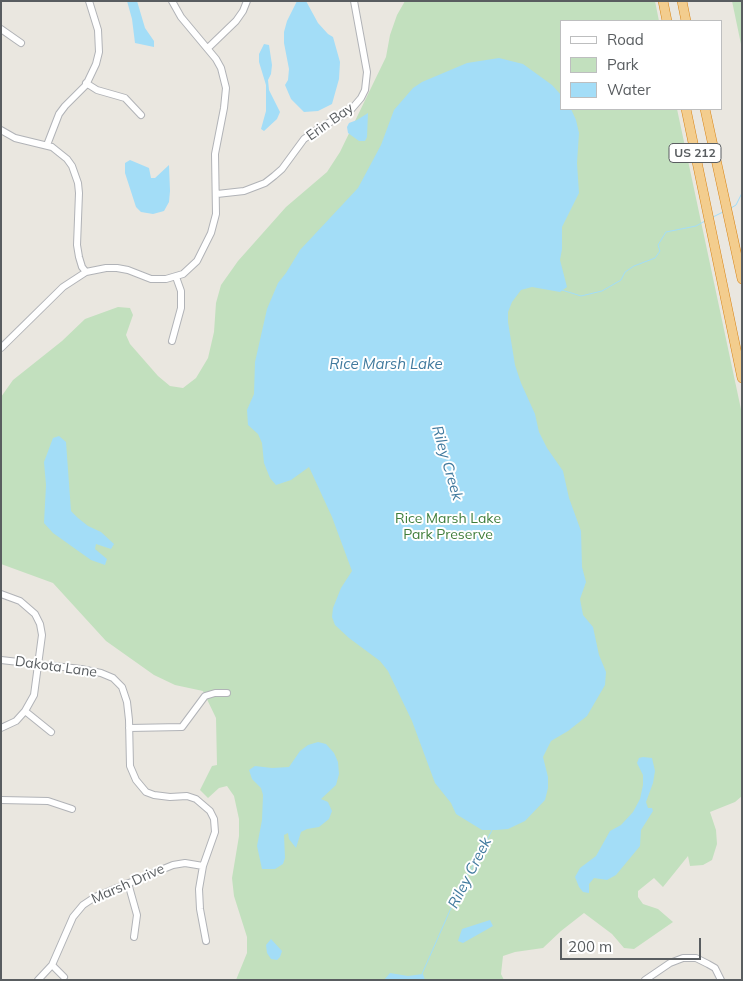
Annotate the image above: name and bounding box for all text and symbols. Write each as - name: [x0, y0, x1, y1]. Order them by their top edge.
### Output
- legend: [560, 20, 723, 110]
- text: Road: [607, 30, 644, 49]
- text: Park: [607, 55, 639, 74]
- text: Water: [607, 80, 651, 99]
- street label: Erin Bay: [303, 100, 357, 144]
- road number: US 212: [669, 144, 721, 162]
- water label: Rice Marsh Lake: [329, 355, 443, 373]
- water label: Riley Creek: [428, 423, 466, 503]
- park label: Rice Marsh Lake Park Preserve: [395, 511, 501, 544]
- street label: Dakota Lane: [14, 653, 98, 681]
- water label: Riley Creek: [444, 835, 496, 911]
- street label: Marsh Drive: [89, 860, 167, 908]
- scale bar: [563, 928, 704, 960]
- text: 200 m: [568, 937, 612, 956]

